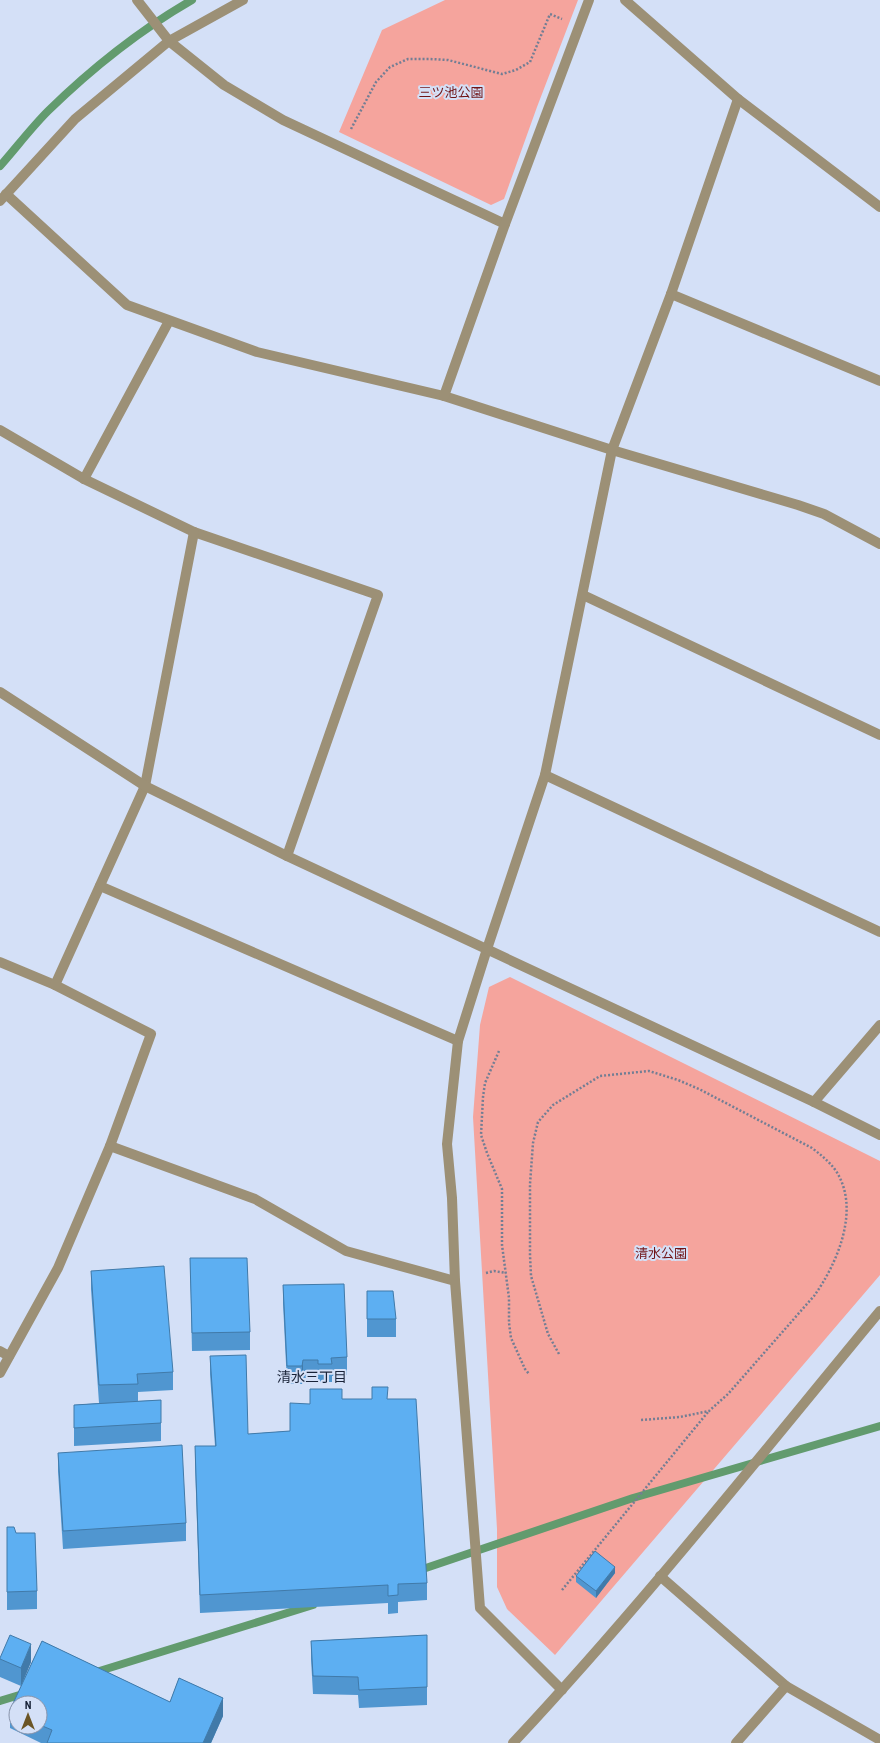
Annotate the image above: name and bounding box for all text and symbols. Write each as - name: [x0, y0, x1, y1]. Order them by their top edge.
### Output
- park label: 三ツ池公園: [418, 85, 484, 100]
- park label: 清水公園: [635, 1246, 687, 1261]
- district label: 清水三丁目: [277, 1369, 347, 1385]
- north arrow: [8, 1695, 48, 1735]
- text: N: [25, 1699, 32, 1712]

